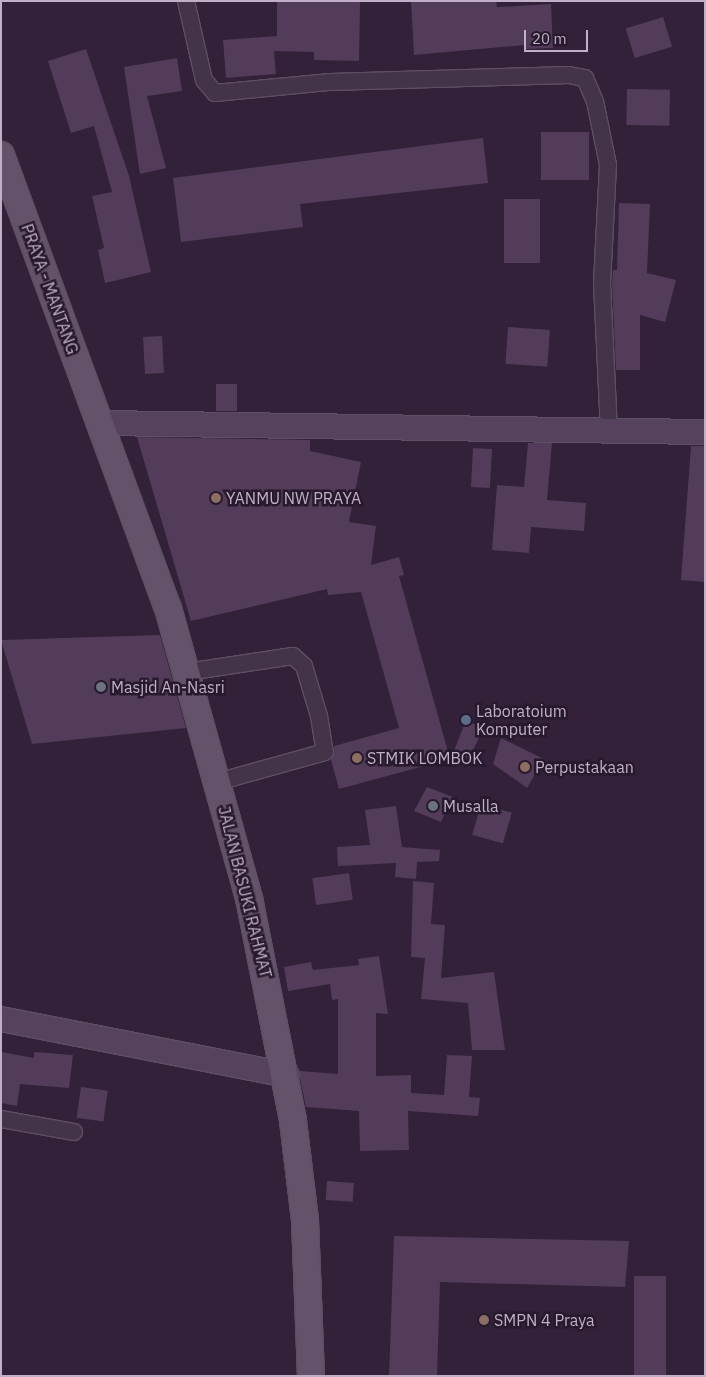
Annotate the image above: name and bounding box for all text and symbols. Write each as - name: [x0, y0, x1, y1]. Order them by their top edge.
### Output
- scale bar: [526, 20, 590, 52]
- text: 20 m: [532, 29, 567, 48]
- street label: PRAYA - MANTANG: [17, 221, 83, 357]
- place label: YANMU NW PRAYA: [226, 488, 361, 508]
- marker: YANMU NW PRAYA: [210, 492, 222, 504]
- place label: Masjid An-Nasri: [111, 677, 225, 697]
- marker: Masjid An-Nasri: [95, 681, 107, 693]
- place label: Laboratoium Komputer: [476, 701, 567, 739]
- marker: Laboratoium Komputer: [460, 714, 472, 726]
- place label: STMIK LOMBOK: [367, 748, 482, 768]
- marker: STMIK LOMBOK: [351, 752, 363, 764]
- place label: Perpustakaan: [535, 757, 634, 777]
- marker: Perpustakaan: [519, 761, 531, 773]
- place label: Musalla: [443, 796, 499, 816]
- marker: Musalla: [427, 800, 439, 812]
- street label: JALAN BASUKI RAHMAT: [214, 804, 276, 980]
- place label: SMPN 4 Praya: [494, 1310, 595, 1330]
- marker: SMPN 4 Praya: [478, 1314, 490, 1326]

